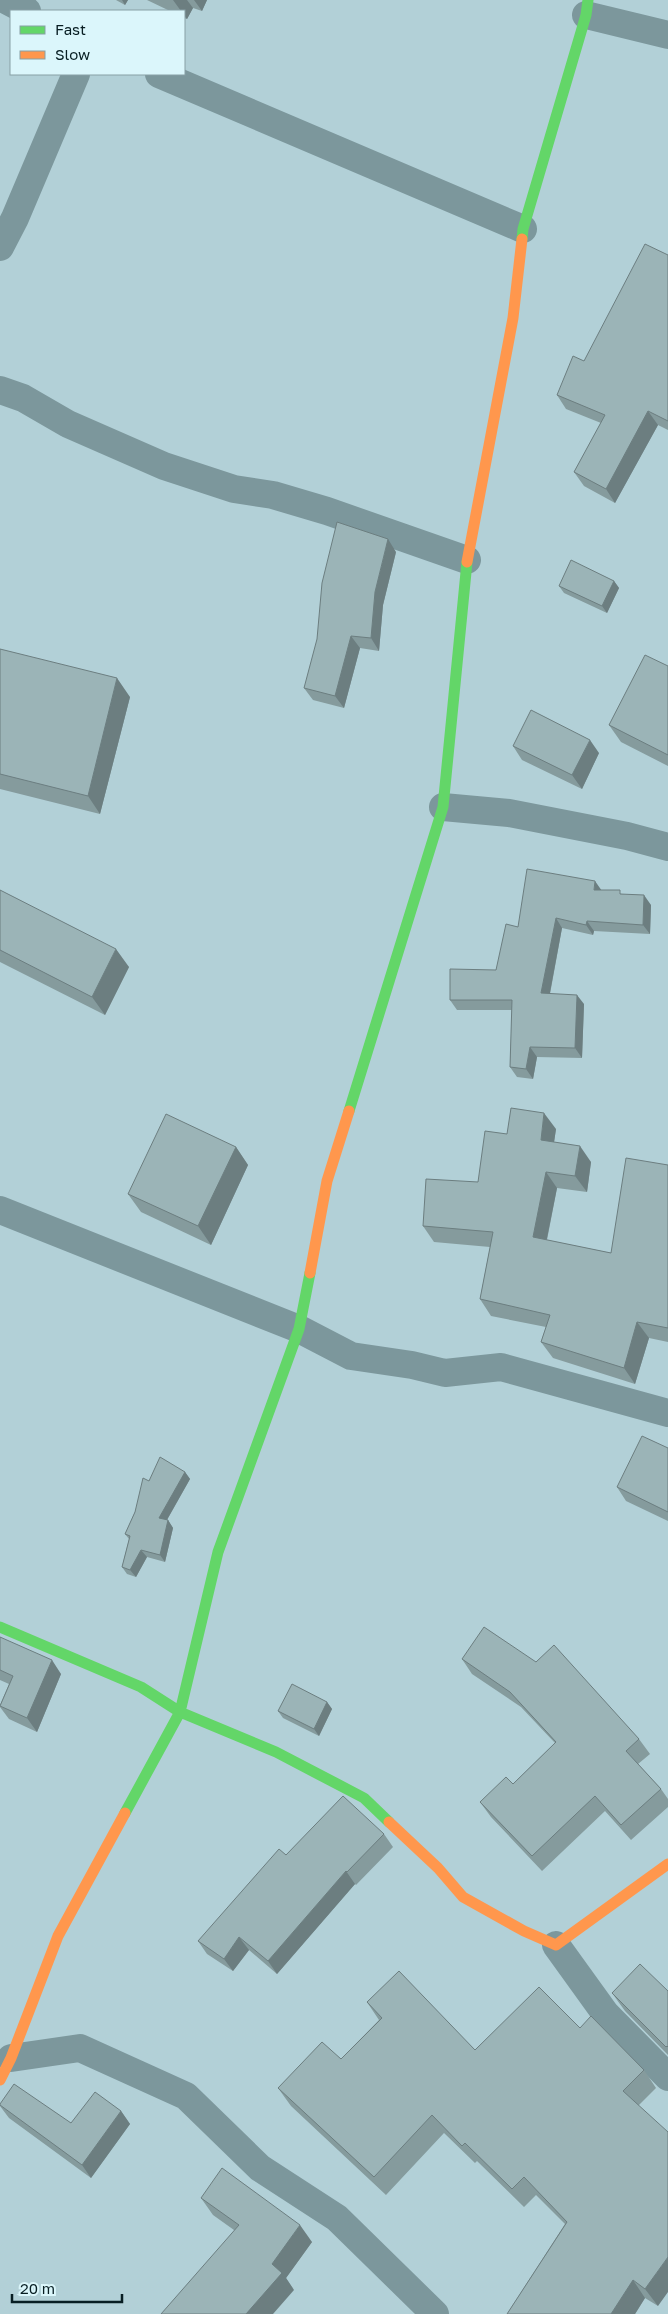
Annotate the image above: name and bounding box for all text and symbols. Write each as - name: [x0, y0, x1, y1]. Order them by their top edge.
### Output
- legend: [10, 10, 185, 75]
- text: Fast: [55, 20, 86, 38]
- text: Slow: [55, 45, 90, 63]
- scale bar: [12, 2272, 122, 2304]
- text: 20 m: [20, 2279, 55, 2297]

